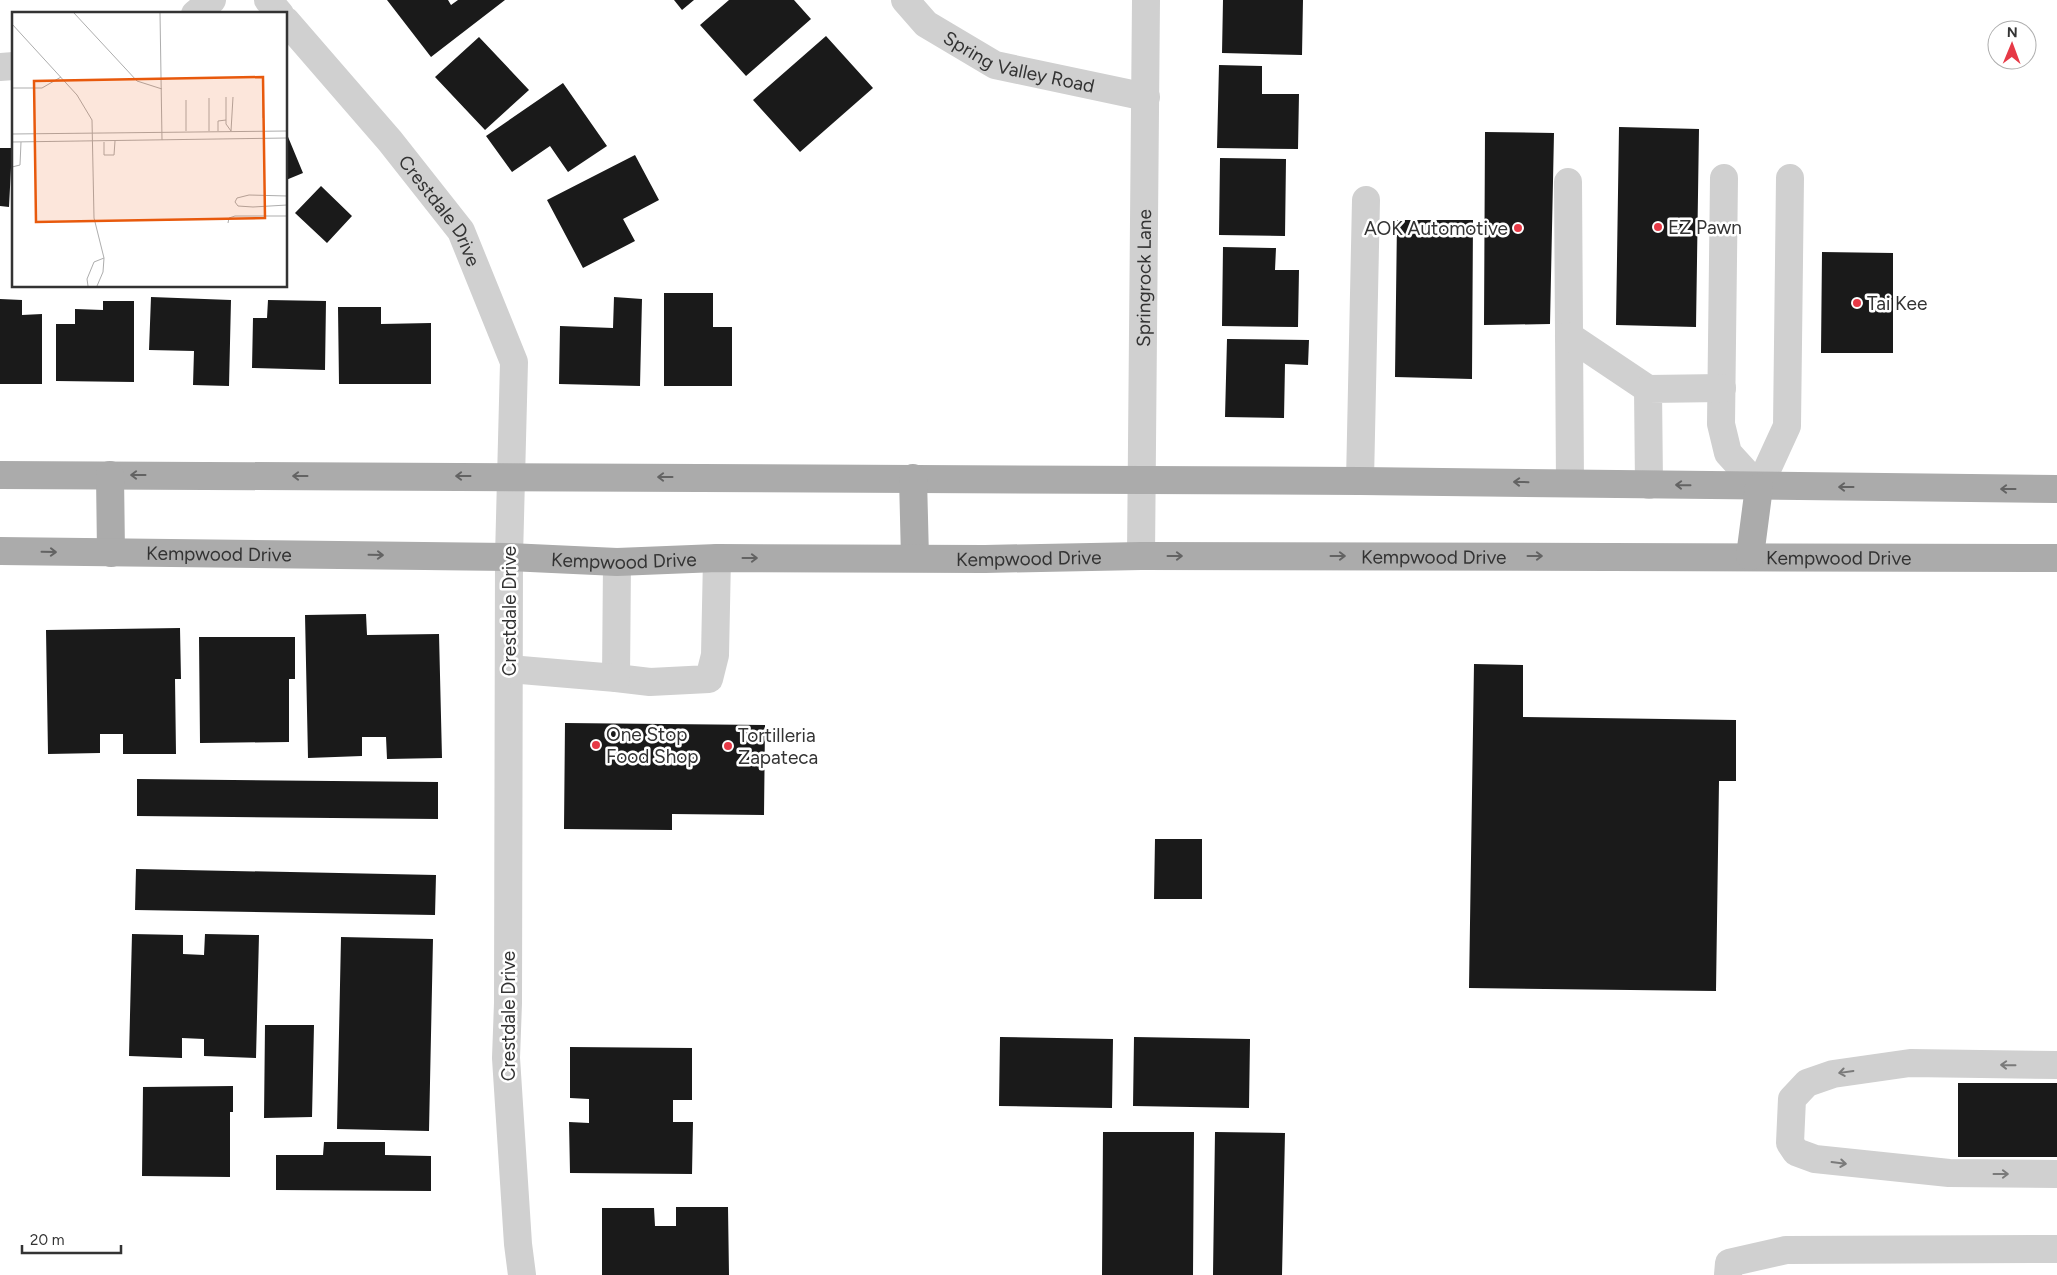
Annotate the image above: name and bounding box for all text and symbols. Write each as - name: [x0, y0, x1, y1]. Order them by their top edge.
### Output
- inset map: [12, 12, 288, 288]
- north arrow: [1987, 20, 2037, 70]
- text: N: [2007, 24, 2018, 41]
- street label: Spring Valley Road: [939, 26, 1097, 98]
- street label: Crestdale Drive: [394, 151, 485, 270]
- street label: Springrock Lane: [1132, 209, 1156, 347]
- place label: EZ Pawn: [1668, 216, 1742, 239]
- place label: AOK Automotive: [1364, 217, 1508, 240]
- marker: EZ Pawn: [1652, 221, 1664, 233]
- marker: AOK Automotive: [1512, 222, 1524, 234]
- place label: Tai Kee: [1867, 292, 1927, 315]
- marker: Tai Kee: [1851, 297, 1863, 309]
- one-way arrow: [130, 470, 146, 480]
- one-way arrow: [293, 471, 309, 481]
- one-way arrow: [455, 471, 472, 481]
- one-way arrow: [657, 472, 673, 482]
- one-way arrow: [1513, 477, 1530, 487]
- one-way arrow: [1676, 480, 1692, 490]
- one-way arrow: [1838, 482, 1854, 492]
- one-way arrow: [2001, 484, 2017, 494]
- street label: Kempwood Drive: [146, 542, 292, 566]
- street label: Kempwood Drive: [1361, 545, 1507, 569]
- street label: Crestdale Drive: [498, 546, 521, 676]
- street label: Kempwood Drive: [956, 546, 1102, 571]
- street label: Kempwood Drive: [1766, 546, 1912, 570]
- one-way arrow: [40, 547, 56, 557]
- street label: Kempwood Drive: [551, 548, 697, 574]
- one-way arrow: [368, 551, 384, 560]
- one-way arrow: [1166, 551, 1183, 561]
- one-way arrow: [1329, 551, 1345, 561]
- one-way arrow: [1526, 551, 1543, 561]
- one-way arrow: [742, 553, 758, 563]
- place label: One Stop Food Shop: [606, 723, 699, 768]
- place label: Tortilleria Zapateca: [738, 724, 818, 769]
- marker: One Stop Food Shop: [590, 739, 602, 751]
- marker: Tortilleria Zapateca: [722, 740, 734, 752]
- street label: Crestdale Drive: [497, 951, 520, 1081]
- one-way arrow: [2001, 1060, 2017, 1070]
- one-way arrow: [1839, 1068, 1855, 1078]
- one-way arrow: [1831, 1158, 1847, 1168]
- one-way arrow: [1992, 1169, 2009, 1179]
- scale bar: [22, 1222, 121, 1254]
- text: 20 m: [30, 1231, 64, 1249]

